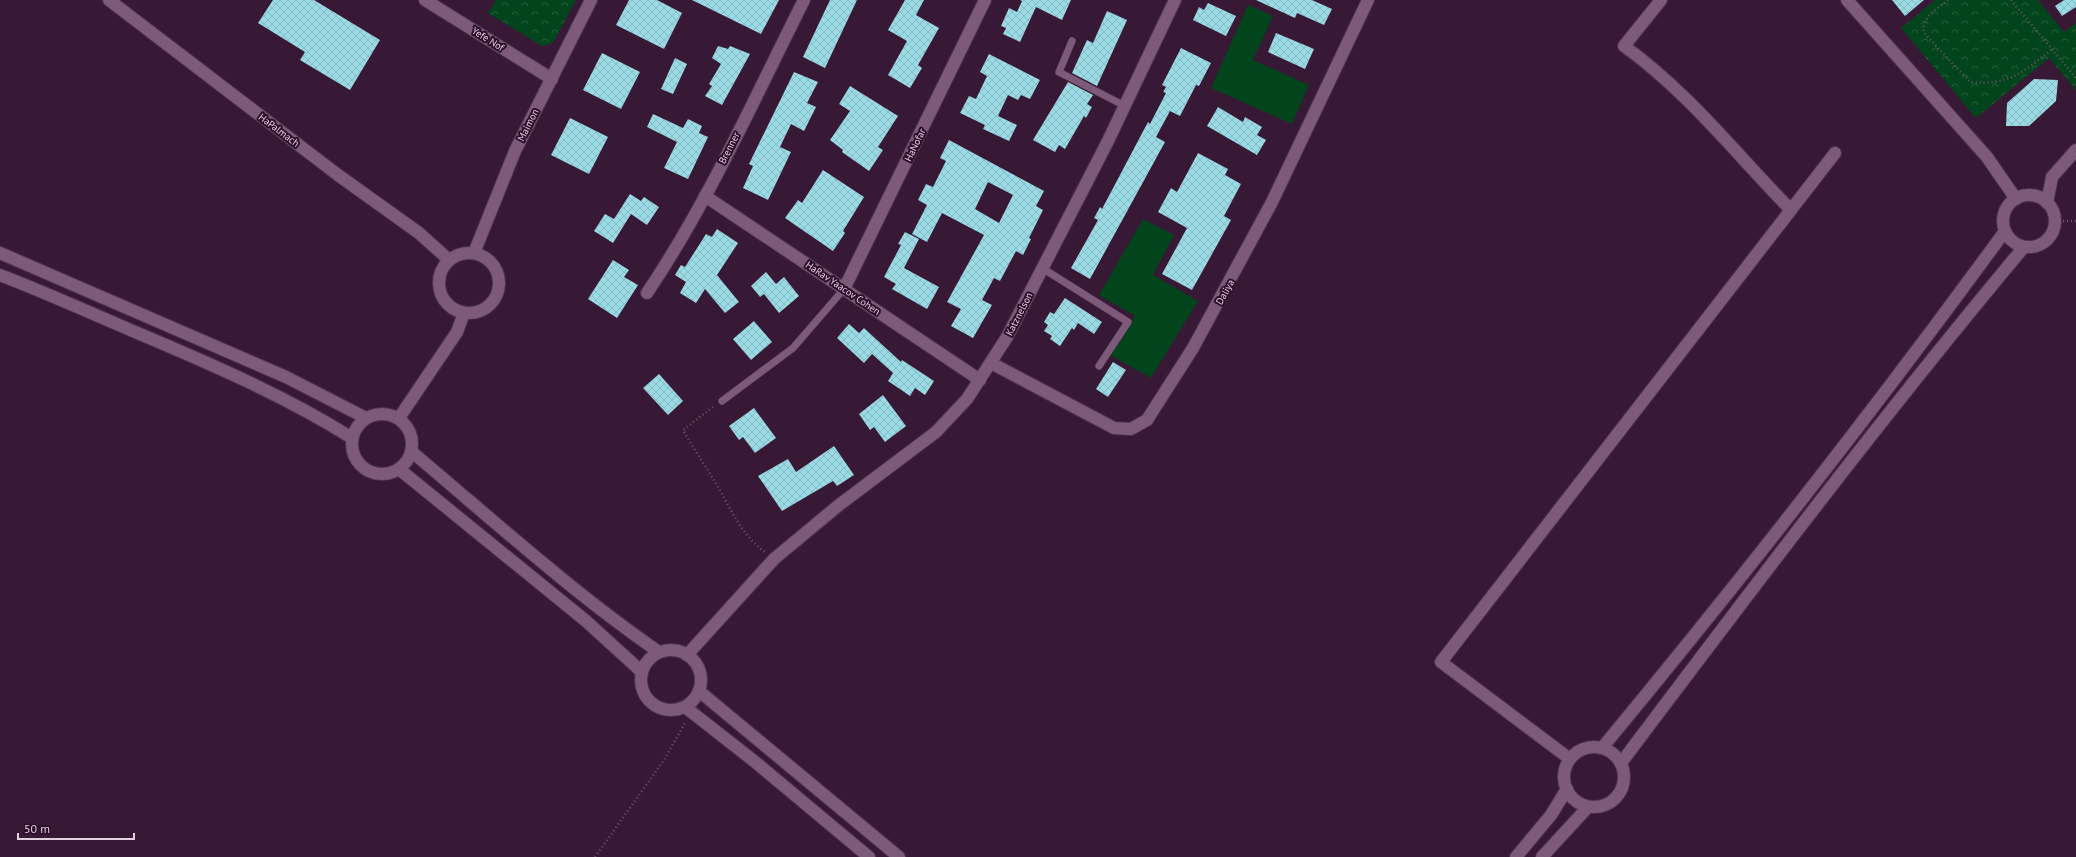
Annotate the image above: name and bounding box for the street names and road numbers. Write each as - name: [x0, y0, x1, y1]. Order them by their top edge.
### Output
- street label: Yefe Nof: [469, 24, 507, 54]
- street label: Maimon: [514, 107, 542, 143]
- street label: HaPalmach: [256, 110, 302, 150]
- street label: HaNofar: [901, 126, 929, 164]
- street label: Brenner: [716, 129, 743, 166]
- street label: HaRav Yaacov Cohen: [803, 258, 883, 318]
- street label: Daliya: [1213, 277, 1237, 307]
- street label: Katznelson: [1003, 290, 1035, 338]

